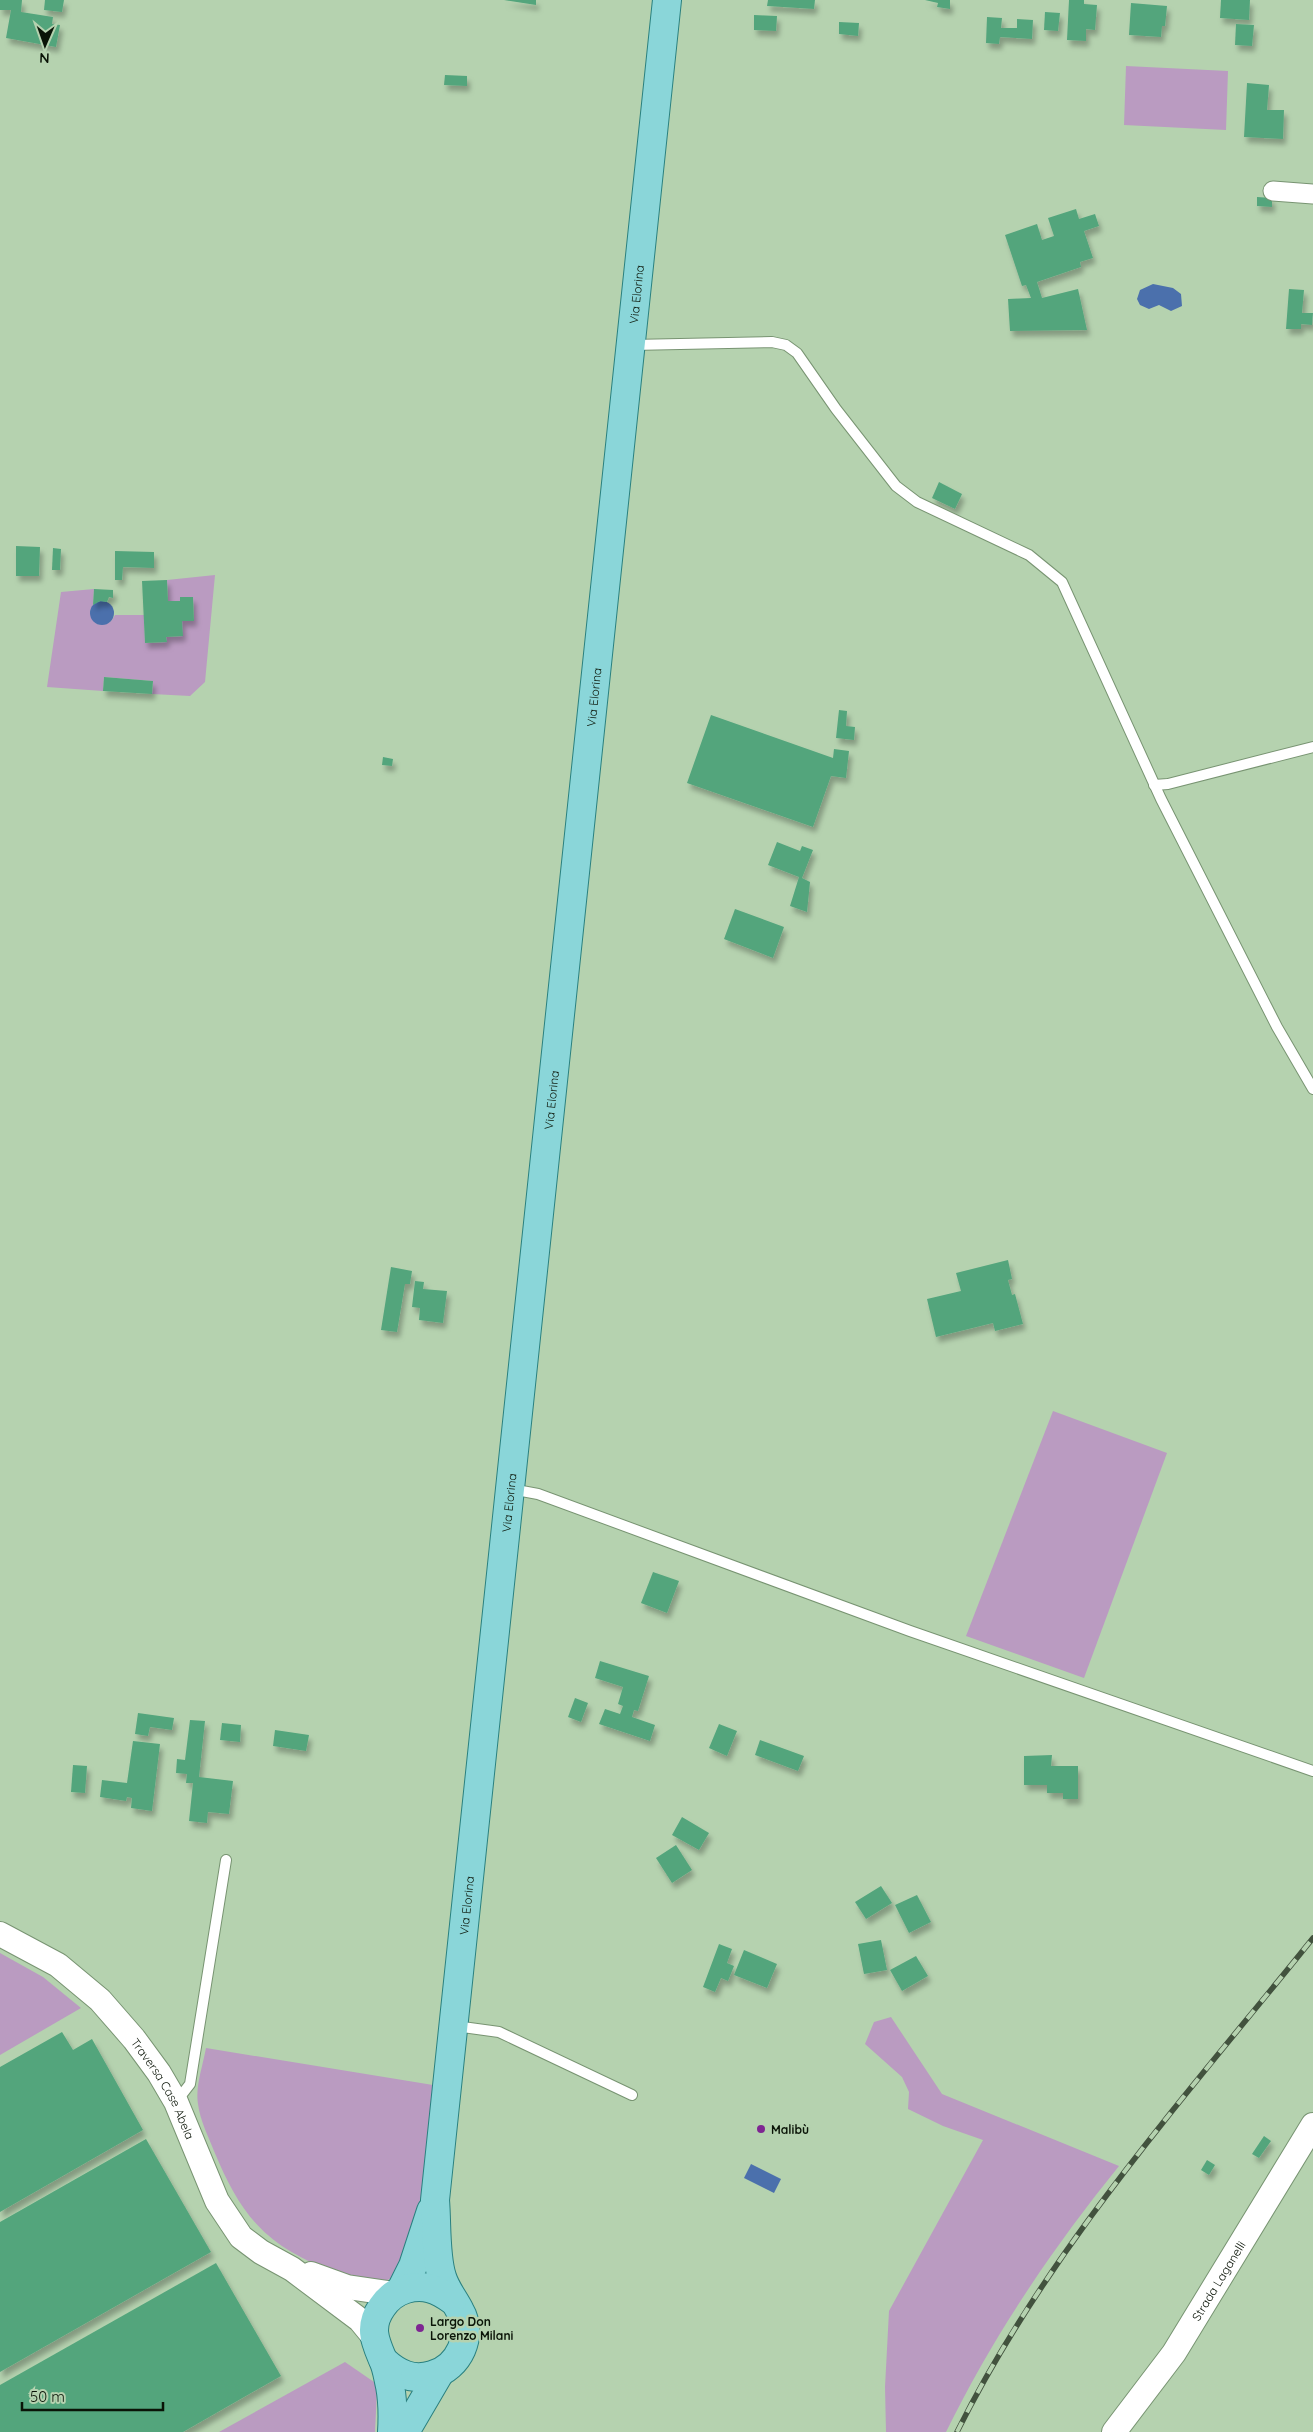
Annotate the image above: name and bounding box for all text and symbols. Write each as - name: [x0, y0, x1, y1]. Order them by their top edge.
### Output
- north arrow: [20, 20, 70, 70]
- text: N: [39, 49, 50, 67]
- street label: Via Elorina: [625, 264, 647, 325]
- street label: Via Elorina: [583, 667, 604, 727]
- street label: Via Elorina: [540, 1070, 562, 1130]
- street label: Via Elorina: [498, 1472, 519, 1533]
- street label: Via Elorina: [455, 1875, 477, 1936]
- street label: Traversa Case Abela: [128, 2035, 198, 2141]
- place label: Malibù: [771, 2122, 809, 2137]
- marker: Malibù: [755, 2123, 767, 2135]
- street label: Strada Laganelli: [1188, 2238, 1248, 2323]
- place label: Largo Don Lorenzo Milani: [430, 2314, 514, 2343]
- marker: Largo Don Lorenzo Milani: [414, 2322, 426, 2334]
- scale bar: [22, 2380, 164, 2412]
- text: 50 m: [30, 2387, 65, 2406]

